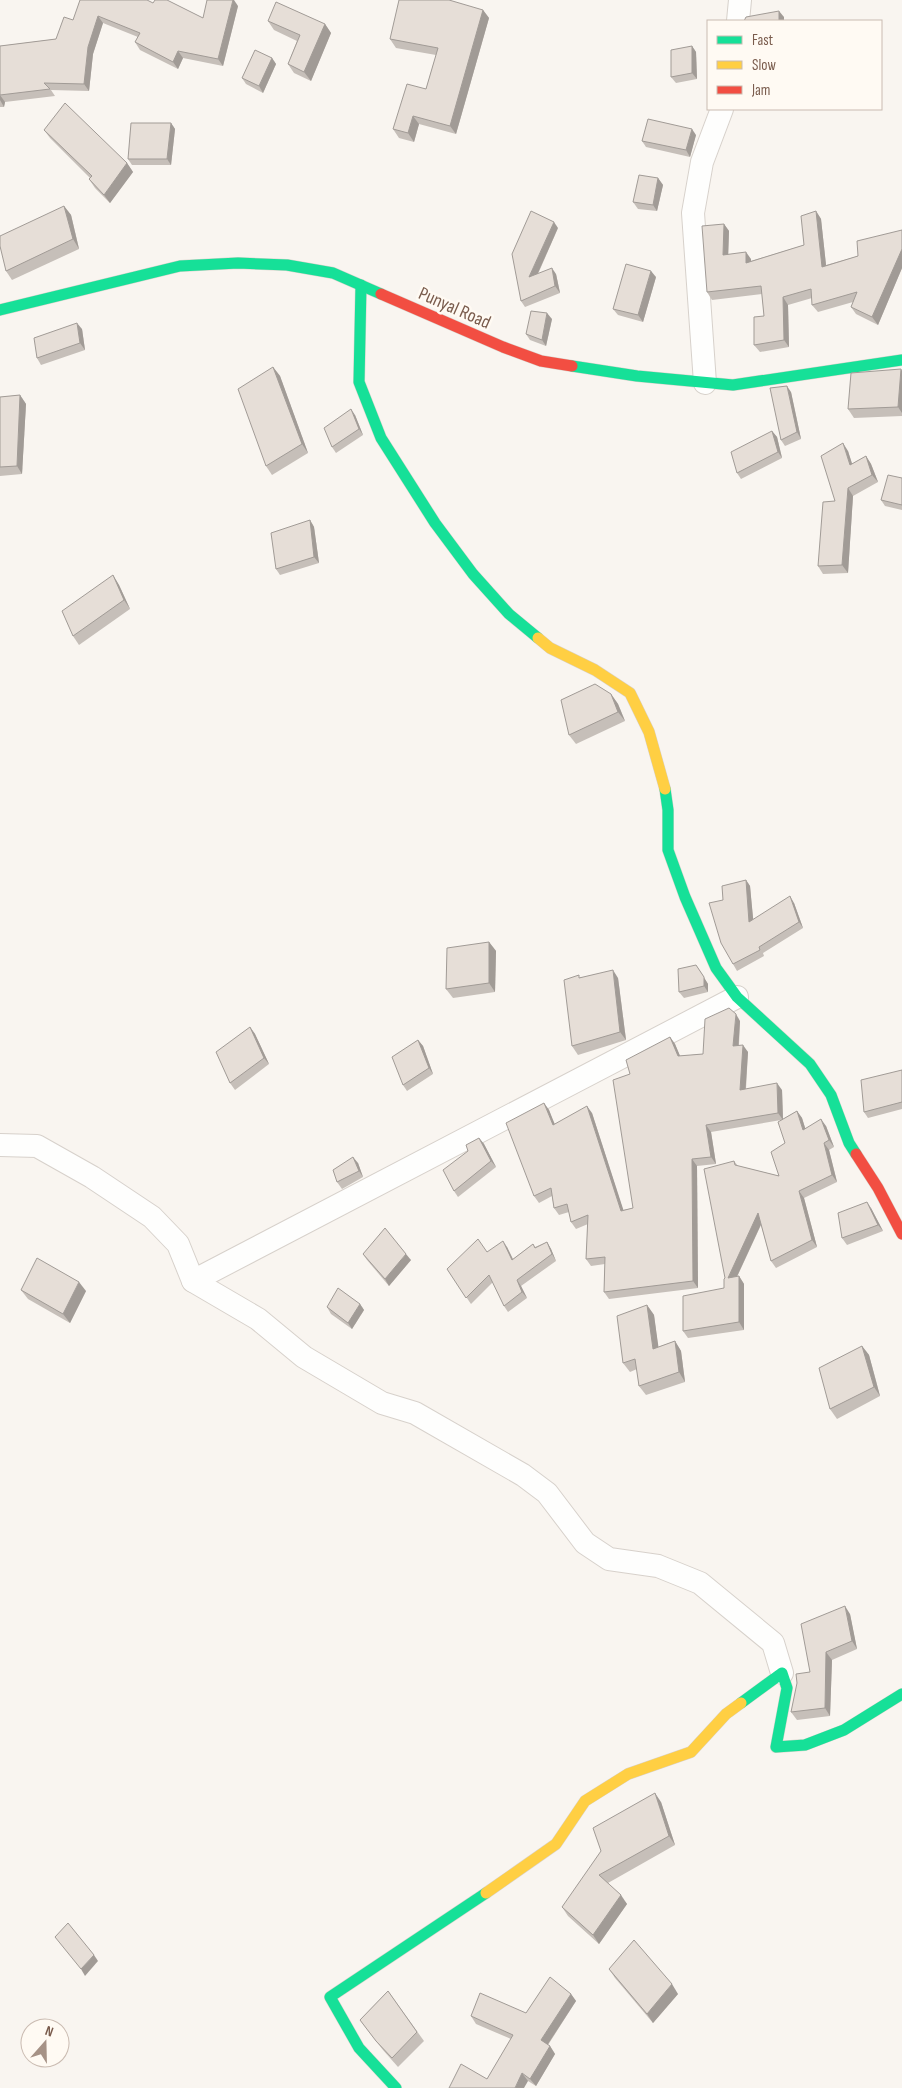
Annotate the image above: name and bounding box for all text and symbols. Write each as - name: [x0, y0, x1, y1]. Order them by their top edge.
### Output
- legend: [707, 20, 882, 110]
- text: Fast: [752, 31, 774, 50]
- text: Slow: [752, 56, 776, 75]
- text: Jam: [751, 81, 770, 100]
- street label: Punyal Road: [415, 282, 494, 334]
- north arrow: [20, 2018, 70, 2068]
- text: N: [43, 2022, 56, 2041]

